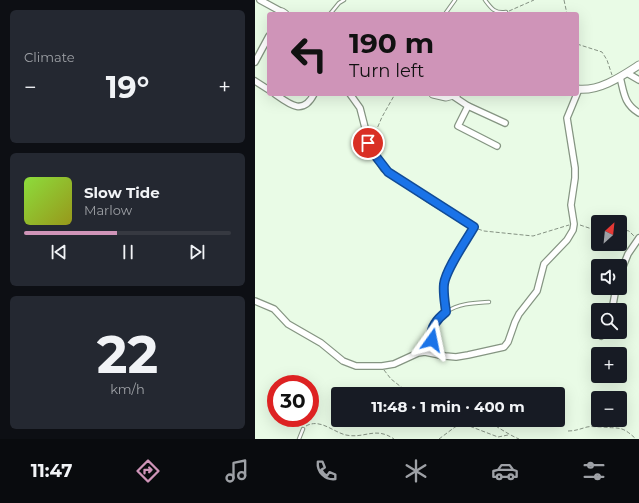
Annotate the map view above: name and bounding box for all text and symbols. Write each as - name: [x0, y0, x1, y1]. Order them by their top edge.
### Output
- text: 190 m: [349, 26, 434, 60]
- icon: left: [283, 28, 335, 80]
- text: Climate: [24, 49, 75, 65]
- text: Turn left: [349, 60, 424, 82]
- text: 19°: [106, 69, 149, 106]
- text: −: [24, 74, 37, 101]
- text: +: [218, 74, 231, 101]
- pin: [351, 126, 385, 160]
- icon: arrive: [357, 132, 379, 154]
- text: Slow Tide: [84, 183, 160, 202]
- text: Marlow: [84, 202, 132, 218]
- north arrow: [591, 215, 627, 251]
- map controls: [591, 215, 627, 427]
- icon: previous: [48, 241, 70, 263]
- icon: pause: [117, 241, 139, 263]
- icon: next: [186, 241, 208, 263]
- button: sound: [591, 259, 627, 295]
- button: search: [591, 303, 627, 339]
- position arrow: [411, 319, 453, 361]
- text: 22: [97, 323, 158, 386]
- button: +: [591, 347, 627, 383]
- speed limit sign: 30: [267, 375, 319, 427]
- text: km/h: [110, 381, 145, 397]
- button: −: [591, 391, 627, 427]
- text: 11:48 · 1 min · 400 m: [371, 397, 525, 416]
- icon: directions: [134, 457, 162, 485]
- icon: music: [223, 457, 251, 485]
- icon: phone: [312, 457, 340, 485]
- icon: climate: [402, 457, 430, 485]
- icon: car: [491, 457, 519, 485]
- icon: filters: [580, 457, 608, 485]
- text: 11:47: [31, 460, 72, 482]

